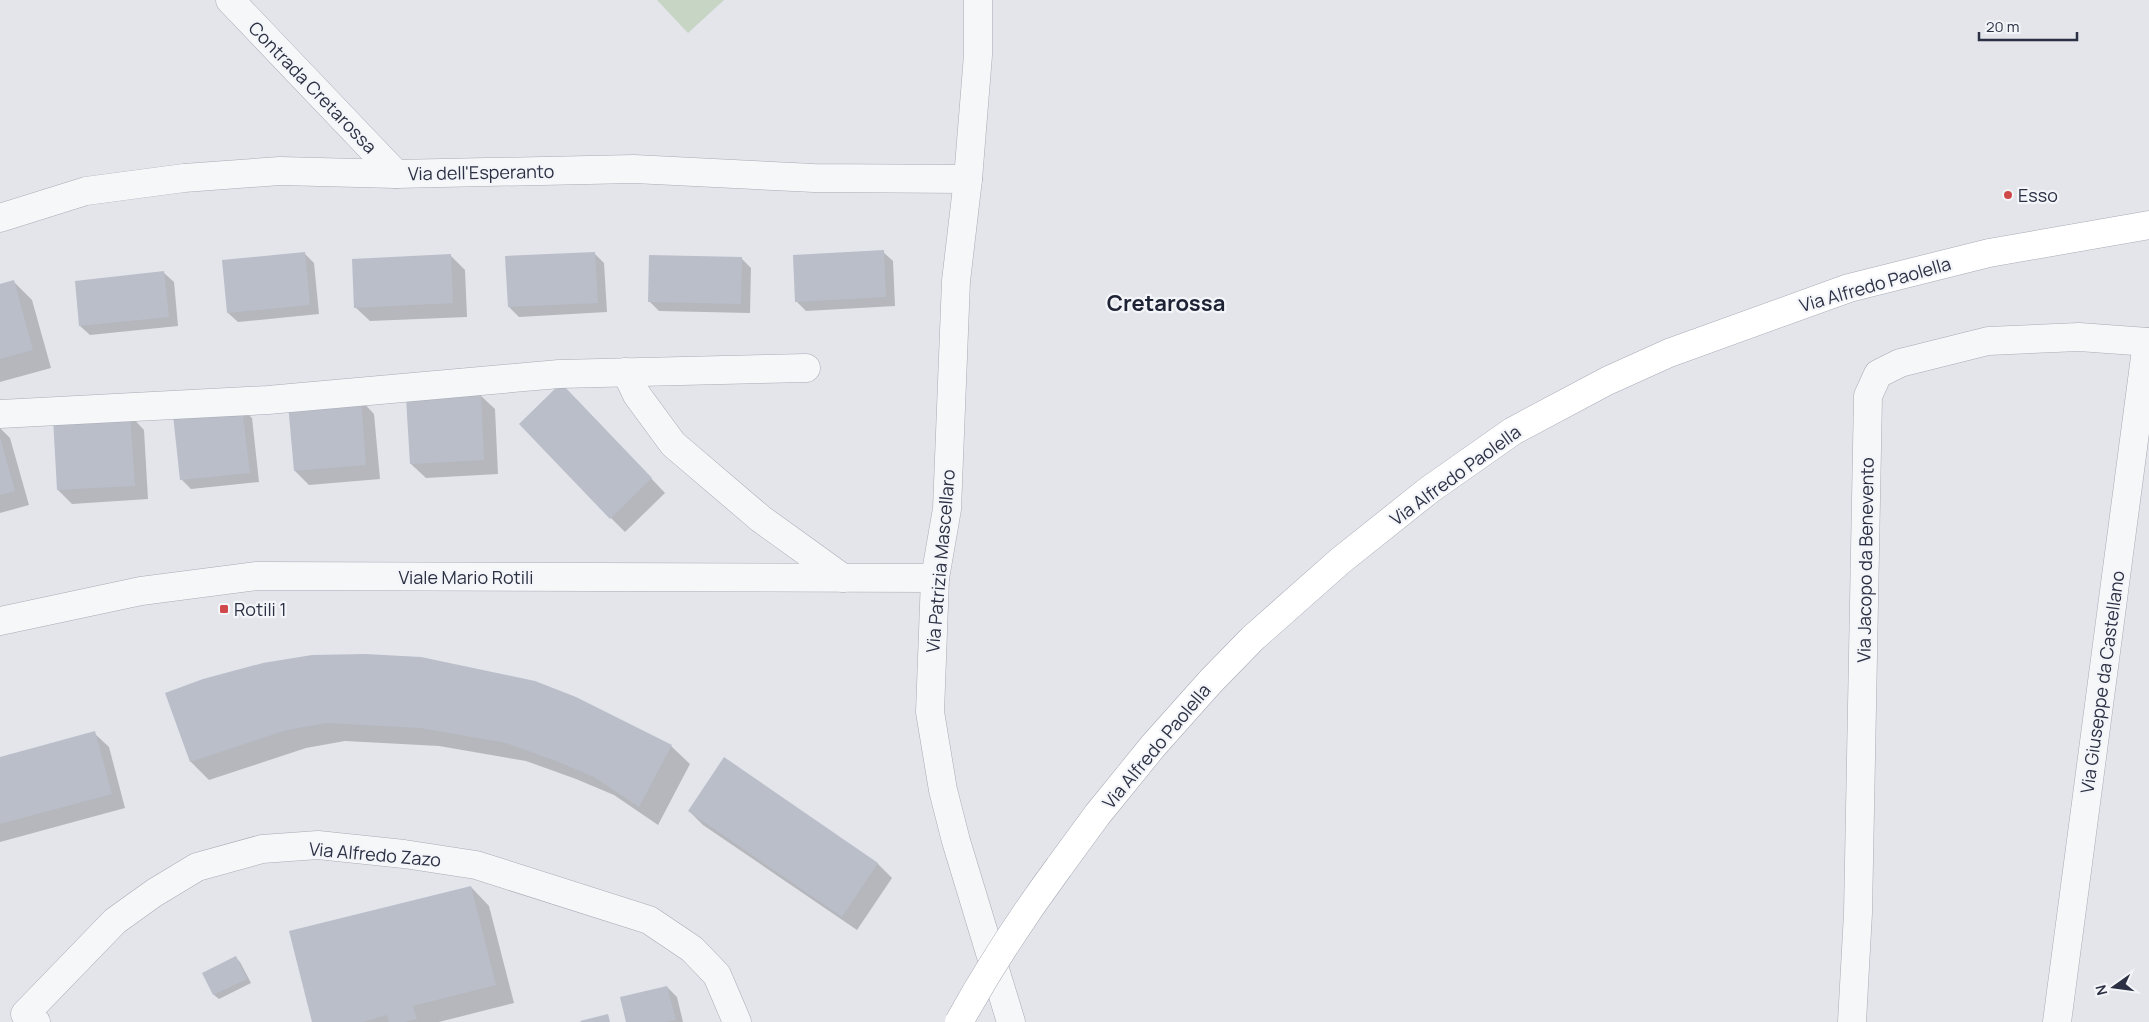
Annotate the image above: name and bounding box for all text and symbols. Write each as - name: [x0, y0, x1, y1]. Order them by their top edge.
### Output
- scale bar: [1979, 10, 2076, 42]
- street label: Contrada Cretarossa: [244, 16, 382, 158]
- text: 20 m: [1986, 16, 2019, 37]
- street label: Via dell'Esperanto: [408, 159, 554, 185]
- place label: Esso: [2018, 183, 2058, 207]
- marker: Esso: [2002, 189, 2014, 201]
- street label: Via Alfredo Paolella: [1797, 251, 1953, 317]
- district label: Cretarossa: [1107, 288, 1225, 318]
- street label: Via Alfredo Paolella: [1385, 419, 1525, 531]
- street label: Via Jacopo da Benevento: [1851, 457, 1879, 663]
- street label: Via Patrizia Mascellaro: [920, 468, 960, 654]
- street label: Viale Mario Rotili: [399, 565, 533, 589]
- street label: Via Giuseppe da Castellano: [2074, 569, 2130, 795]
- place label: Rotili 1: [234, 597, 286, 621]
- marker: Rotili 1: [218, 603, 230, 615]
- street label: Via Alfredo Paolella: [1097, 678, 1215, 814]
- street label: Via Alfredo Zazo: [308, 836, 442, 872]
- north arrow: [2089, 962, 2139, 1012]
- text: N: [2090, 983, 2111, 997]

